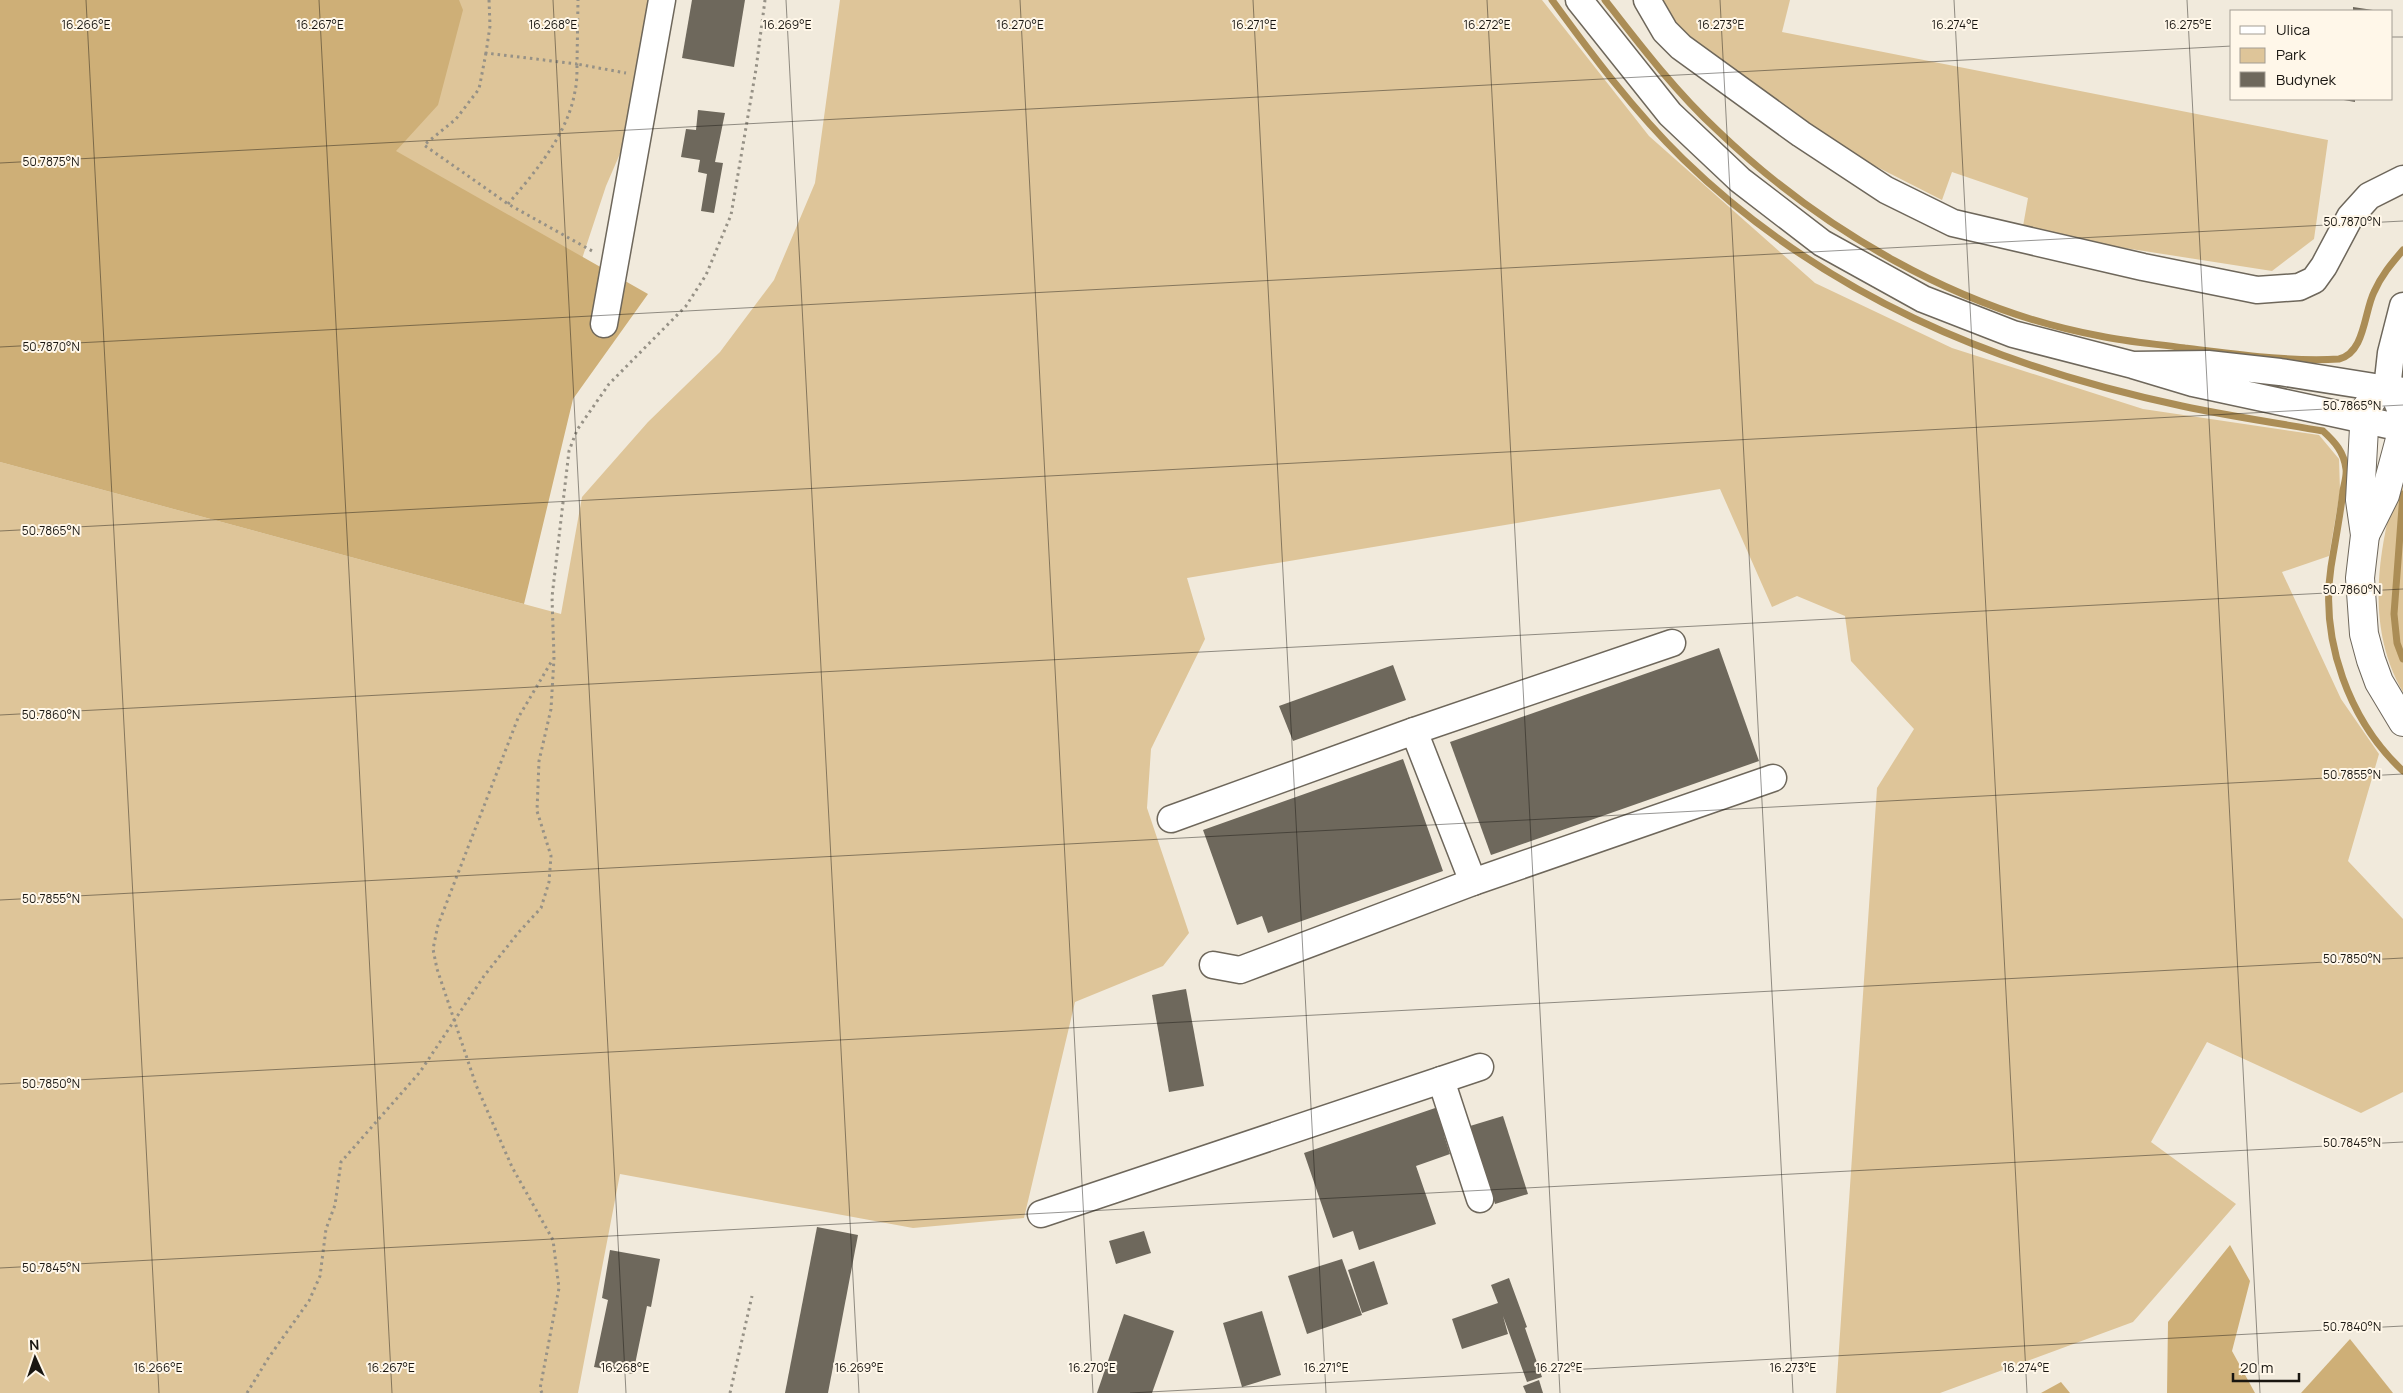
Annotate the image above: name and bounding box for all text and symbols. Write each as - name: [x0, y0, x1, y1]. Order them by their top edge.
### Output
- legend: [2230, 10, 2393, 100]
- text: 16.266°E: [61, 16, 111, 33]
- text: 16.267°E: [296, 16, 344, 33]
- text: 16.268°E: [529, 16, 577, 33]
- text: 16.269°E: [762, 16, 812, 33]
- text: 16.270°E: [996, 16, 1044, 33]
- text: 16.271°E: [1232, 16, 1277, 33]
- text: 16.272°E: [1463, 16, 1511, 33]
- text: 16.273°E: [1698, 16, 1745, 33]
- text: 16.274°E: [1932, 16, 1979, 33]
- text: 16.275°E: [2164, 16, 2212, 33]
- text: Ulica: [2276, 19, 2310, 40]
- text: Park: [2276, 44, 2306, 65]
- text: Budynek: [2276, 69, 2337, 90]
- text: 50.7875°N: [23, 153, 79, 170]
- text: 50.7870°N: [2323, 213, 2381, 230]
- text: 50.7870°N: [22, 338, 80, 355]
- text: 50.7865°N: [2323, 397, 2381, 414]
- text: 50.7865°N: [22, 522, 80, 539]
- text: 50.7860°N: [2323, 581, 2381, 598]
- text: 50.7860°N: [22, 706, 80, 723]
- text: 50.7855°N: [2323, 766, 2381, 783]
- text: 50.7855°N: [22, 890, 80, 907]
- text: 50.7850°N: [2323, 950, 2381, 967]
- text: 50.7850°N: [22, 1075, 80, 1092]
- text: 50.7845°N: [2323, 1134, 2381, 1151]
- text: 50.7845°N: [22, 1259, 80, 1276]
- text: 50.7840°N: [2323, 1318, 2381, 1335]
- north arrow: [10, 1333, 60, 1383]
- text: N: [29, 1335, 40, 1354]
- scale bar: [2233, 1350, 2299, 1382]
- text: 20 m: [2240, 1357, 2273, 1378]
- text: 16.266°E: [133, 1359, 183, 1376]
- text: 16.267°E: [367, 1359, 415, 1376]
- text: 16.268°E: [601, 1359, 649, 1376]
- text: 16.269°E: [834, 1359, 884, 1376]
- text: 16.270°E: [1068, 1359, 1116, 1376]
- text: 16.271°E: [1304, 1359, 1349, 1376]
- text: 16.272°E: [1535, 1359, 1583, 1376]
- text: 16.273°E: [1770, 1359, 1817, 1376]
- text: 16.274°E: [2003, 1359, 2050, 1376]

